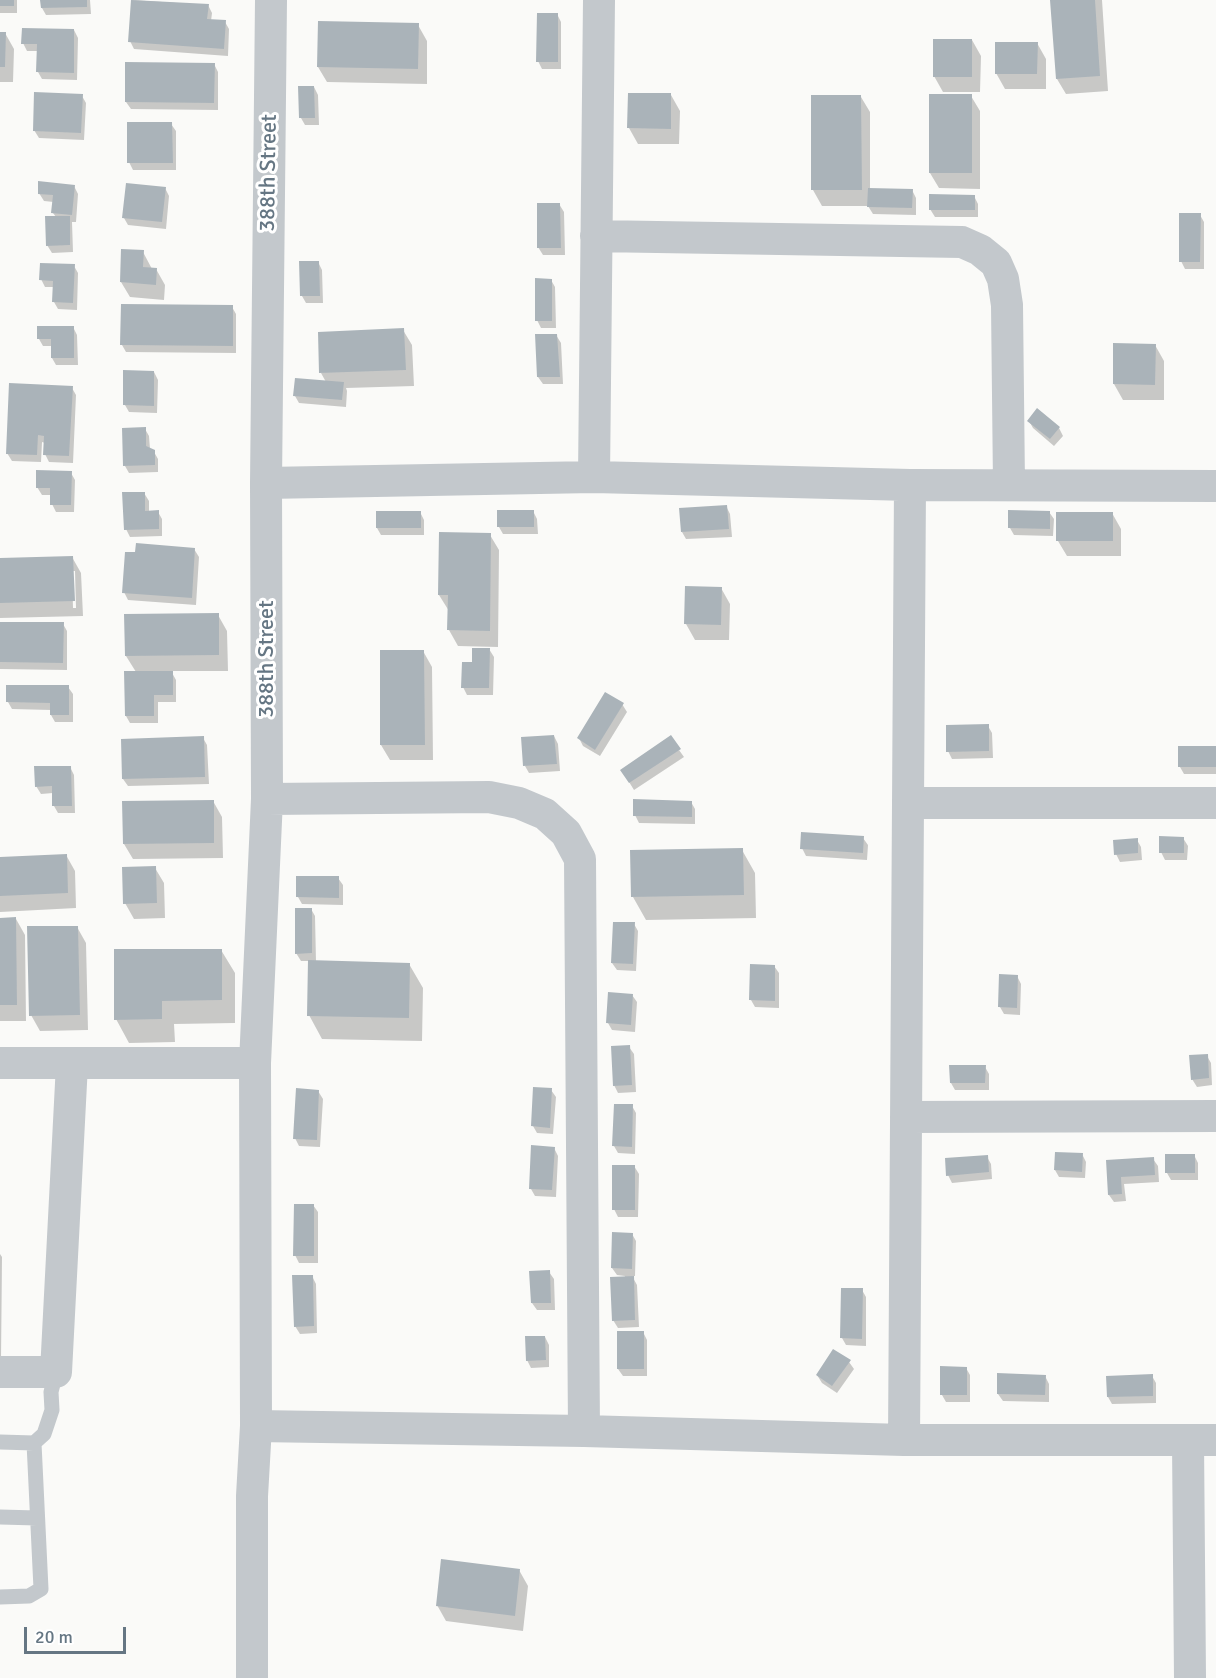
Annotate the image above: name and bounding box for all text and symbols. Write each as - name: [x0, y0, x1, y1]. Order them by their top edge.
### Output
- street label: 388th Street: [255, 114, 283, 232]
- street label: 388th Street: [254, 600, 280, 718]
- scale bar: [27, 1615, 129, 1653]
- text: 20 m: [35, 1626, 73, 1648]

